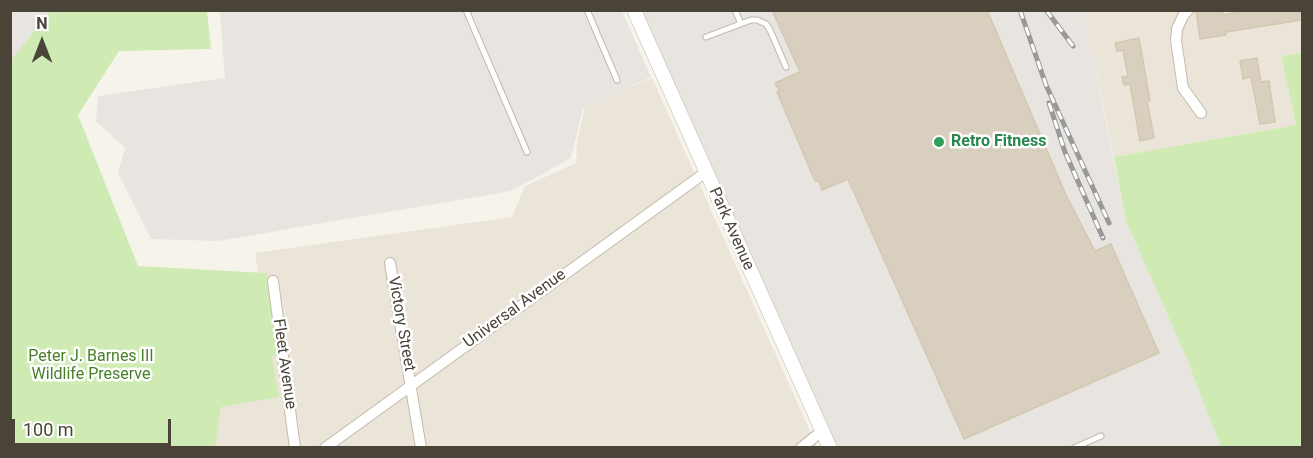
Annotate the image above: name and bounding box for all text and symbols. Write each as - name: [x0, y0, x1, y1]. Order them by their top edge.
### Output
- north arrow: [12, 12, 72, 72]
- text: N: [36, 14, 48, 33]
- place label: Retro Fitness: [951, 132, 1046, 152]
- marker: Retro Fitness: [932, 135, 946, 149]
- street label: Park Avenue: [704, 185, 758, 273]
- street label: Universal Avenue: [460, 265, 570, 353]
- street label: Victory Street: [383, 275, 419, 373]
- street label: Fleet Avenue: [268, 317, 300, 411]
- park label: Peter J. Barnes III Wildlife Preserve: [28, 347, 154, 385]
- scale bar: [15, 407, 174, 445]
- text: 100 m: [23, 419, 74, 440]

